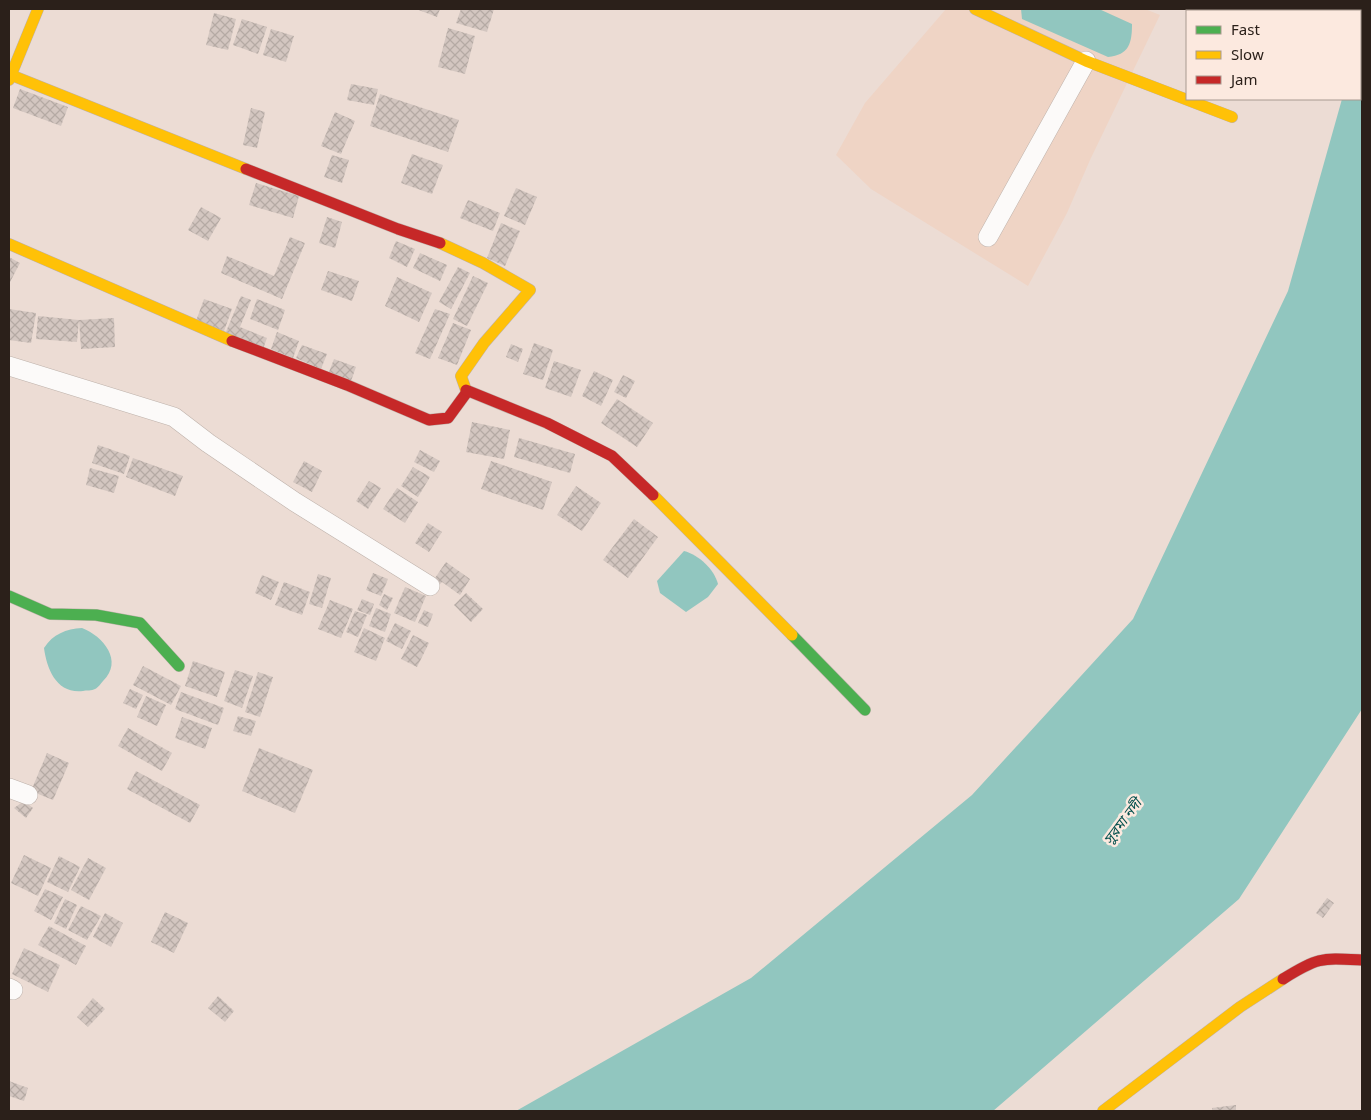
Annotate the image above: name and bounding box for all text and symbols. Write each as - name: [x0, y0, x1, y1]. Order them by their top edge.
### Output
- legend: [1186, 10, 1361, 100]
- text: Fast: [1231, 19, 1260, 39]
- text: Slow: [1231, 44, 1264, 64]
- text: Jam: [1229, 69, 1258, 89]
- water label: সুরমা নদী: [1098, 792, 1147, 848]

